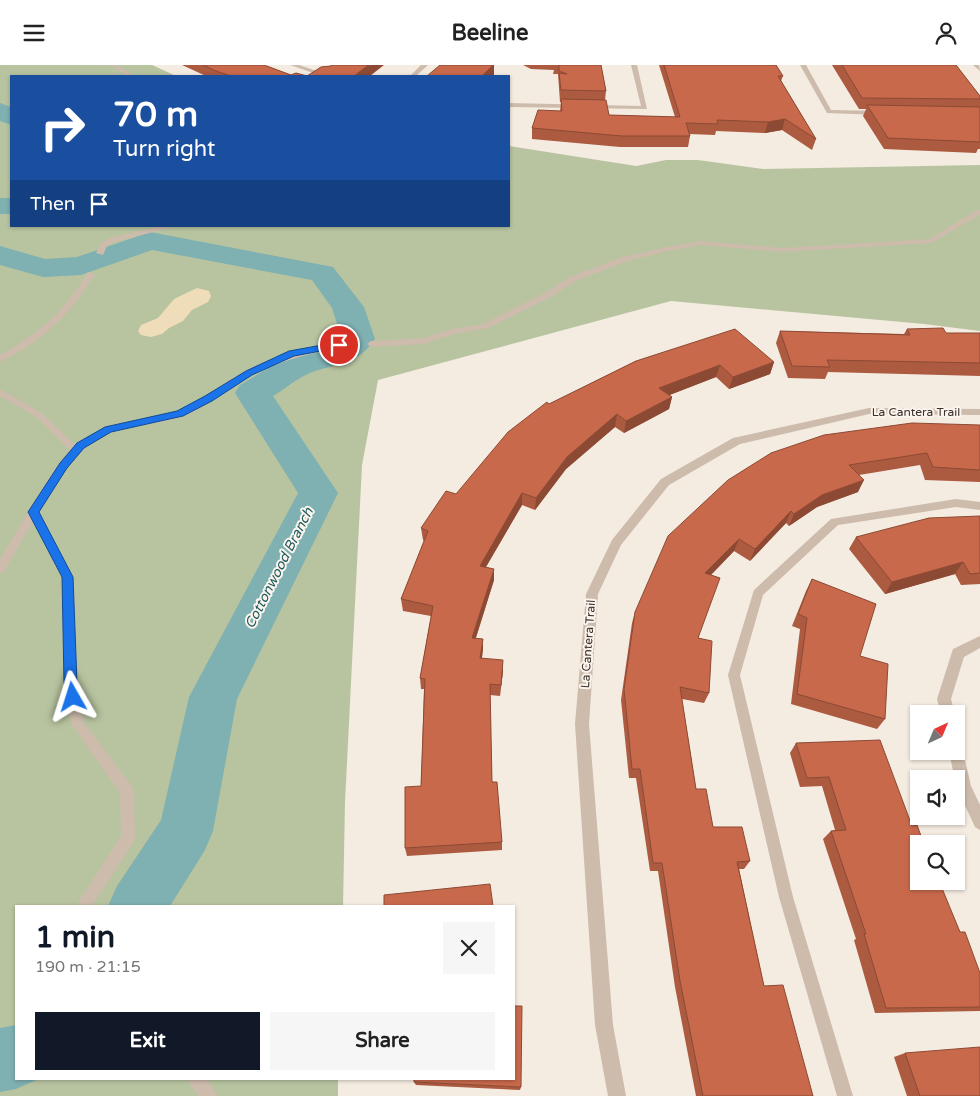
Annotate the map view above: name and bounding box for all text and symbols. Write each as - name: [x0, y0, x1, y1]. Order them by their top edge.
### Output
- icon: menu: [20, 19, 48, 47]
- icon: person: [932, 19, 960, 47]
- text: Beeline: [452, 20, 528, 46]
- text: 70 m: [113, 94, 198, 136]
- icon: right: [30, 95, 95, 160]
- text: Turn right: [113, 136, 215, 162]
- icon: arrive: [85, 190, 113, 218]
- text: Then: [30, 193, 75, 215]
- pin: [318, 324, 360, 366]
- icon: arrive: [325, 331, 353, 359]
- street label: La Cantera Trail: [872, 405, 960, 419]
- water label: Cottonwood Branch: [241, 504, 317, 631]
- street label: La Cantera Trail: [578, 599, 598, 689]
- position arrow: [46, 670, 98, 722]
- north arrow: [910, 705, 965, 760]
- map controls: [910, 705, 965, 890]
- button: sound: [910, 770, 965, 825]
- button: search: [910, 835, 965, 890]
- text: 1 min: [35, 919, 115, 956]
- button: close: [443, 922, 495, 974]
- text: 190 m · 21:15: [35, 957, 141, 977]
- button: Exit: [35, 1012, 260, 1070]
- button: Share: [270, 1012, 495, 1070]

